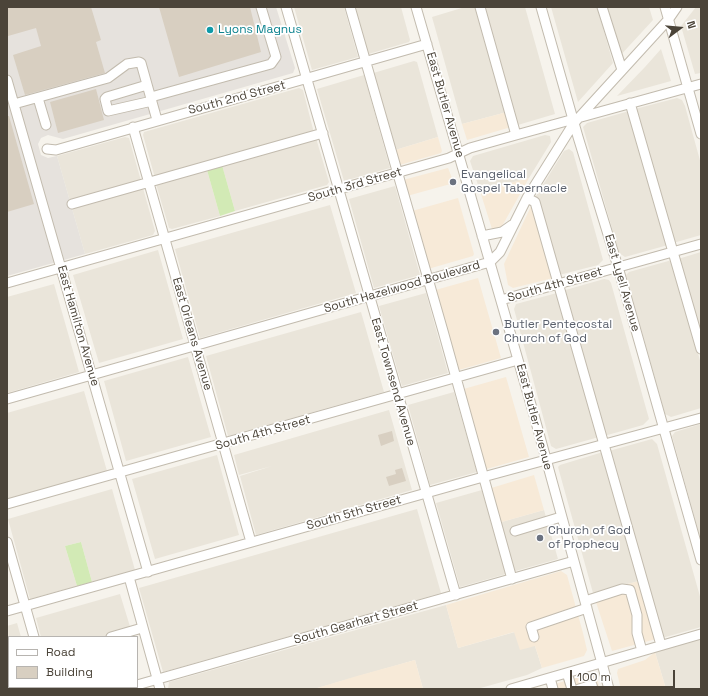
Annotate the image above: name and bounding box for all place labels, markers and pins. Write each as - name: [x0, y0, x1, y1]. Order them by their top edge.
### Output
- place label: Lyons Magnus: [218, 23, 302, 37]
- marker: Lyons Magnus: [205, 25, 215, 35]
- place label: Evangelical Gospel Tabernacle: [461, 168, 567, 196]
- marker: Evangelical Gospel Tabernacle: [448, 177, 458, 187]
- place label: Butler Pentecostal Church of God: [504, 318, 612, 346]
- marker: Butler Pentecostal Church of God: [491, 327, 501, 337]
- place label: Church of God of Prophecy: [548, 524, 631, 552]
- marker: Church of God of Prophecy: [535, 533, 545, 543]

